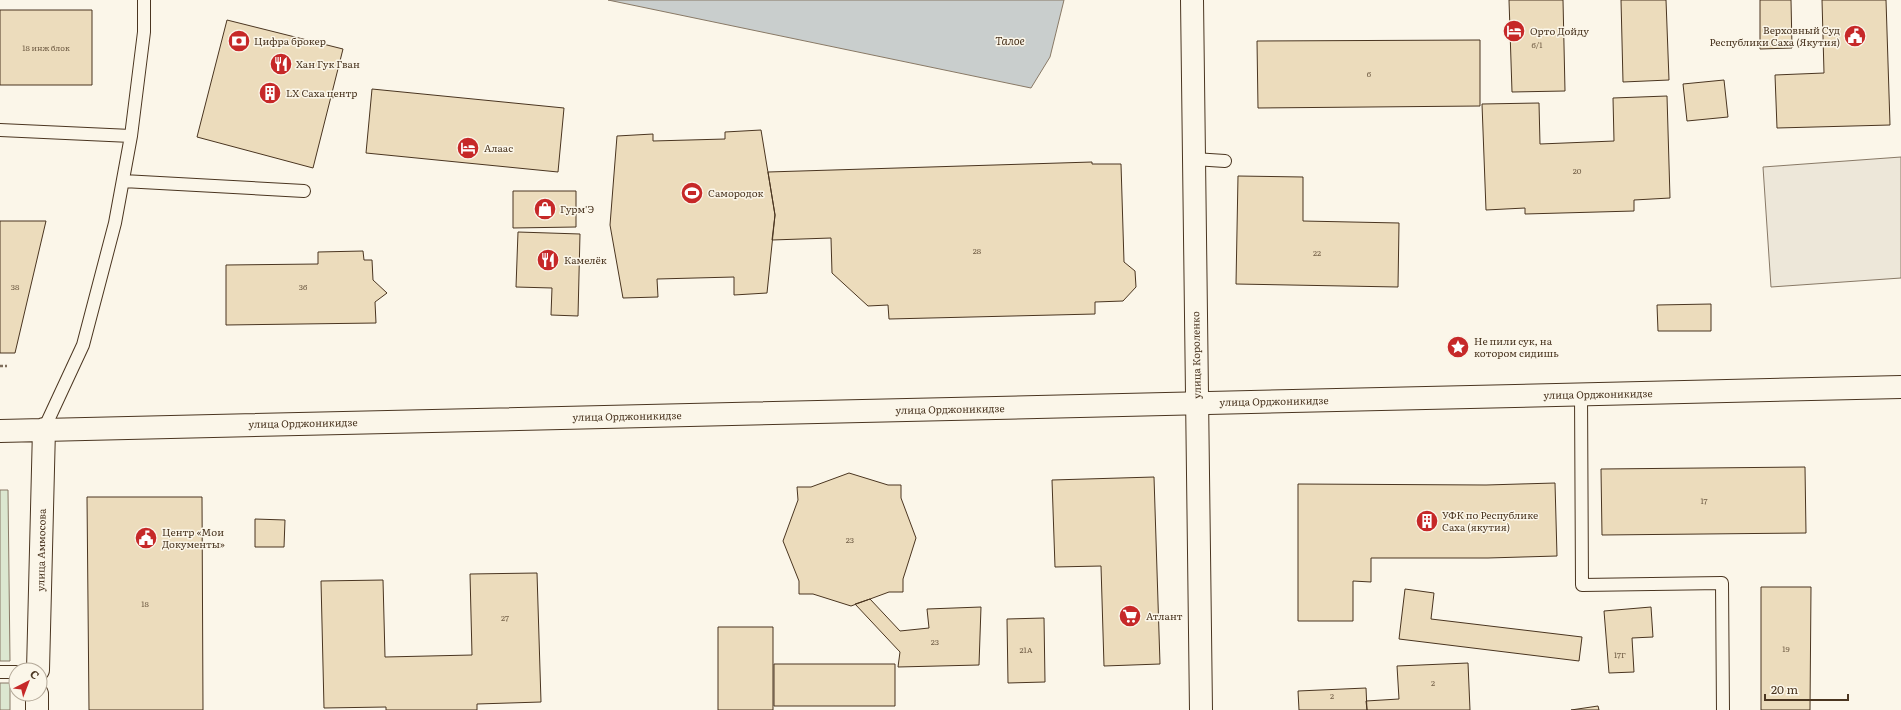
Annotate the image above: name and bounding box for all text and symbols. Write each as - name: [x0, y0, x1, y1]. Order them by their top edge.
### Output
- hotel icon: Орто Дойду: [1501, 18, 1527, 44]
- place label: Верховный Суд Республики Саха (Якутия): [1709, 22, 1840, 49]
- place label: Орто Дойду: [1530, 23, 1589, 38]
- public building icon: Верховный Суд Республики Саха (Якутия): [1842, 23, 1868, 49]
- bank icon: Цифра брокер: [226, 28, 252, 54]
- water label: Талое: [995, 32, 1025, 48]
- place label: Цифра брокер: [254, 33, 326, 48]
- house number: 6/1: [1532, 39, 1543, 50]
- house number: 18 инж блок: [22, 42, 70, 53]
- restaurant icon: Хан Гук Гван: [268, 51, 294, 77]
- place label: Хан Гук Гван: [296, 56, 360, 71]
- house number: 6: [1367, 68, 1372, 79]
- building icon: LX Саха центр: [257, 80, 283, 106]
- place label: LX Саха центр: [286, 85, 358, 100]
- hotel icon: Алаас: [455, 135, 481, 161]
- place label: Алаас: [484, 140, 513, 155]
- house number: 20: [1573, 165, 1582, 176]
- sports icon: Самородок: [679, 180, 705, 206]
- place label: Самородок: [708, 185, 763, 200]
- shop icon: Гурм'Э: [532, 196, 558, 222]
- place label: Гурм'Э: [560, 201, 594, 216]
- house number: 28: [973, 245, 982, 256]
- restaurant icon: Камелёк: [535, 247, 561, 273]
- house number: 22: [1313, 247, 1321, 258]
- place label: Камелёк: [564, 252, 607, 267]
- house number: 38: [11, 281, 20, 292]
- house number: 36: [299, 281, 308, 292]
- street label: улица Короленко: [1187, 311, 1204, 399]
- place label: Не пили сук, на котором сидишь: [1474, 333, 1559, 360]
- place icon: Не пили сук, на котором сидишь: [1445, 334, 1471, 360]
- street label: улица Орджоникидзе: [1543, 385, 1653, 402]
- street label: улица Орджоникидзе: [1219, 392, 1329, 409]
- street label: улица Орджоникидзе: [895, 400, 1005, 417]
- street label: улица Орджоникидзе: [572, 407, 682, 424]
- street label: улица Орджоникидзе: [248, 414, 358, 431]
- house number: 17: [1700, 495, 1708, 506]
- place label: УФК по Республике Саха (якутия): [1442, 507, 1538, 534]
- street label: улица Аммосова: [32, 508, 49, 592]
- building icon: УФК по Республике Саха (якутия): [1414, 508, 1440, 534]
- place label: Центр «Мои Документы»: [162, 524, 225, 551]
- public building icon: Центр «Мои Документы»: [133, 525, 159, 551]
- house number: 23: [846, 534, 854, 545]
- house number: 18: [141, 598, 149, 609]
- supermarket icon: Атлант: [1117, 603, 1143, 629]
- place label: Атлант: [1146, 608, 1183, 623]
- house number: 27: [501, 612, 509, 623]
- house number: 23: [931, 636, 939, 647]
- house number: 19: [1782, 643, 1790, 654]
- house number: 21А: [1019, 644, 1033, 655]
- house number: 17Г: [1614, 649, 1626, 660]
- north arrow: [8, 662, 48, 702]
- text: С: [27, 665, 44, 683]
- scale bar: [1765, 676, 1848, 702]
- house number: 2: [1431, 677, 1435, 688]
- text: 20 m: [1771, 680, 1798, 698]
- house number: 2: [1330, 690, 1334, 701]

